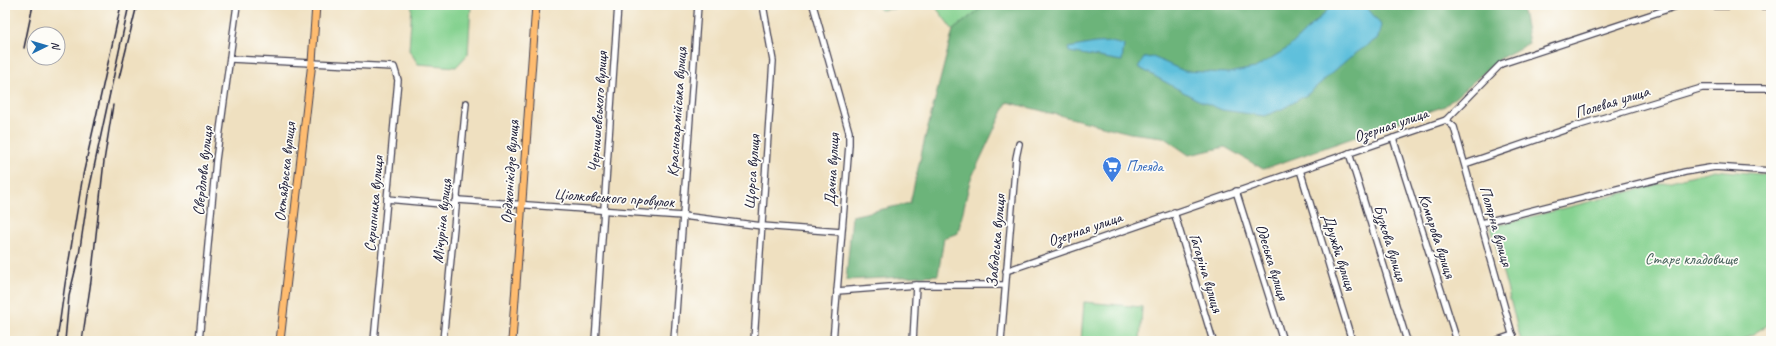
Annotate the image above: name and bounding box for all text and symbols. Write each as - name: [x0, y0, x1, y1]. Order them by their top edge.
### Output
- north arrow: [26, 26, 66, 66]
- text: N: [49, 41, 63, 51]
- street label: Красноармійська вулиця: [662, 45, 692, 178]
- street label: Чернишевського вулиця: [584, 50, 612, 173]
- street label: Полевая улица: [1572, 81, 1653, 123]
- street label: Озерная улица: [1351, 103, 1432, 147]
- street label: Орджонікідзе вулиця: [496, 118, 524, 224]
- street label: Октябрьска вулиця: [270, 121, 300, 222]
- street label: Свердлова вулиця: [188, 124, 218, 216]
- street label: Дачна вулиця: [820, 132, 844, 207]
- street label: Щорса вулиця: [739, 133, 765, 210]
- street label: Скрипника вулиця: [360, 154, 388, 253]
- supermarket icon: Плеяда: [1101, 155, 1123, 183]
- place label: Плеяда: [1126, 156, 1165, 176]
- street label: Мічуріна вулиця: [428, 177, 456, 264]
- street label: Ціолковського провулок: [553, 184, 676, 212]
- street label: Полярна вулиця: [1475, 184, 1517, 270]
- street label: Комарова вулиця: [1414, 191, 1460, 282]
- street label: Заводська вулиця: [982, 192, 1010, 288]
- street label: Бузкова вулиця: [1369, 202, 1412, 285]
- street label: Озерная улица: [1045, 207, 1126, 251]
- street label: Дружби вулиця: [1318, 211, 1360, 294]
- street label: Одеська вулиця: [1251, 222, 1293, 303]
- street label: Гагаріна вулиця: [1185, 231, 1228, 316]
- park label: Старе кладовище: [1645, 249, 1739, 269]

